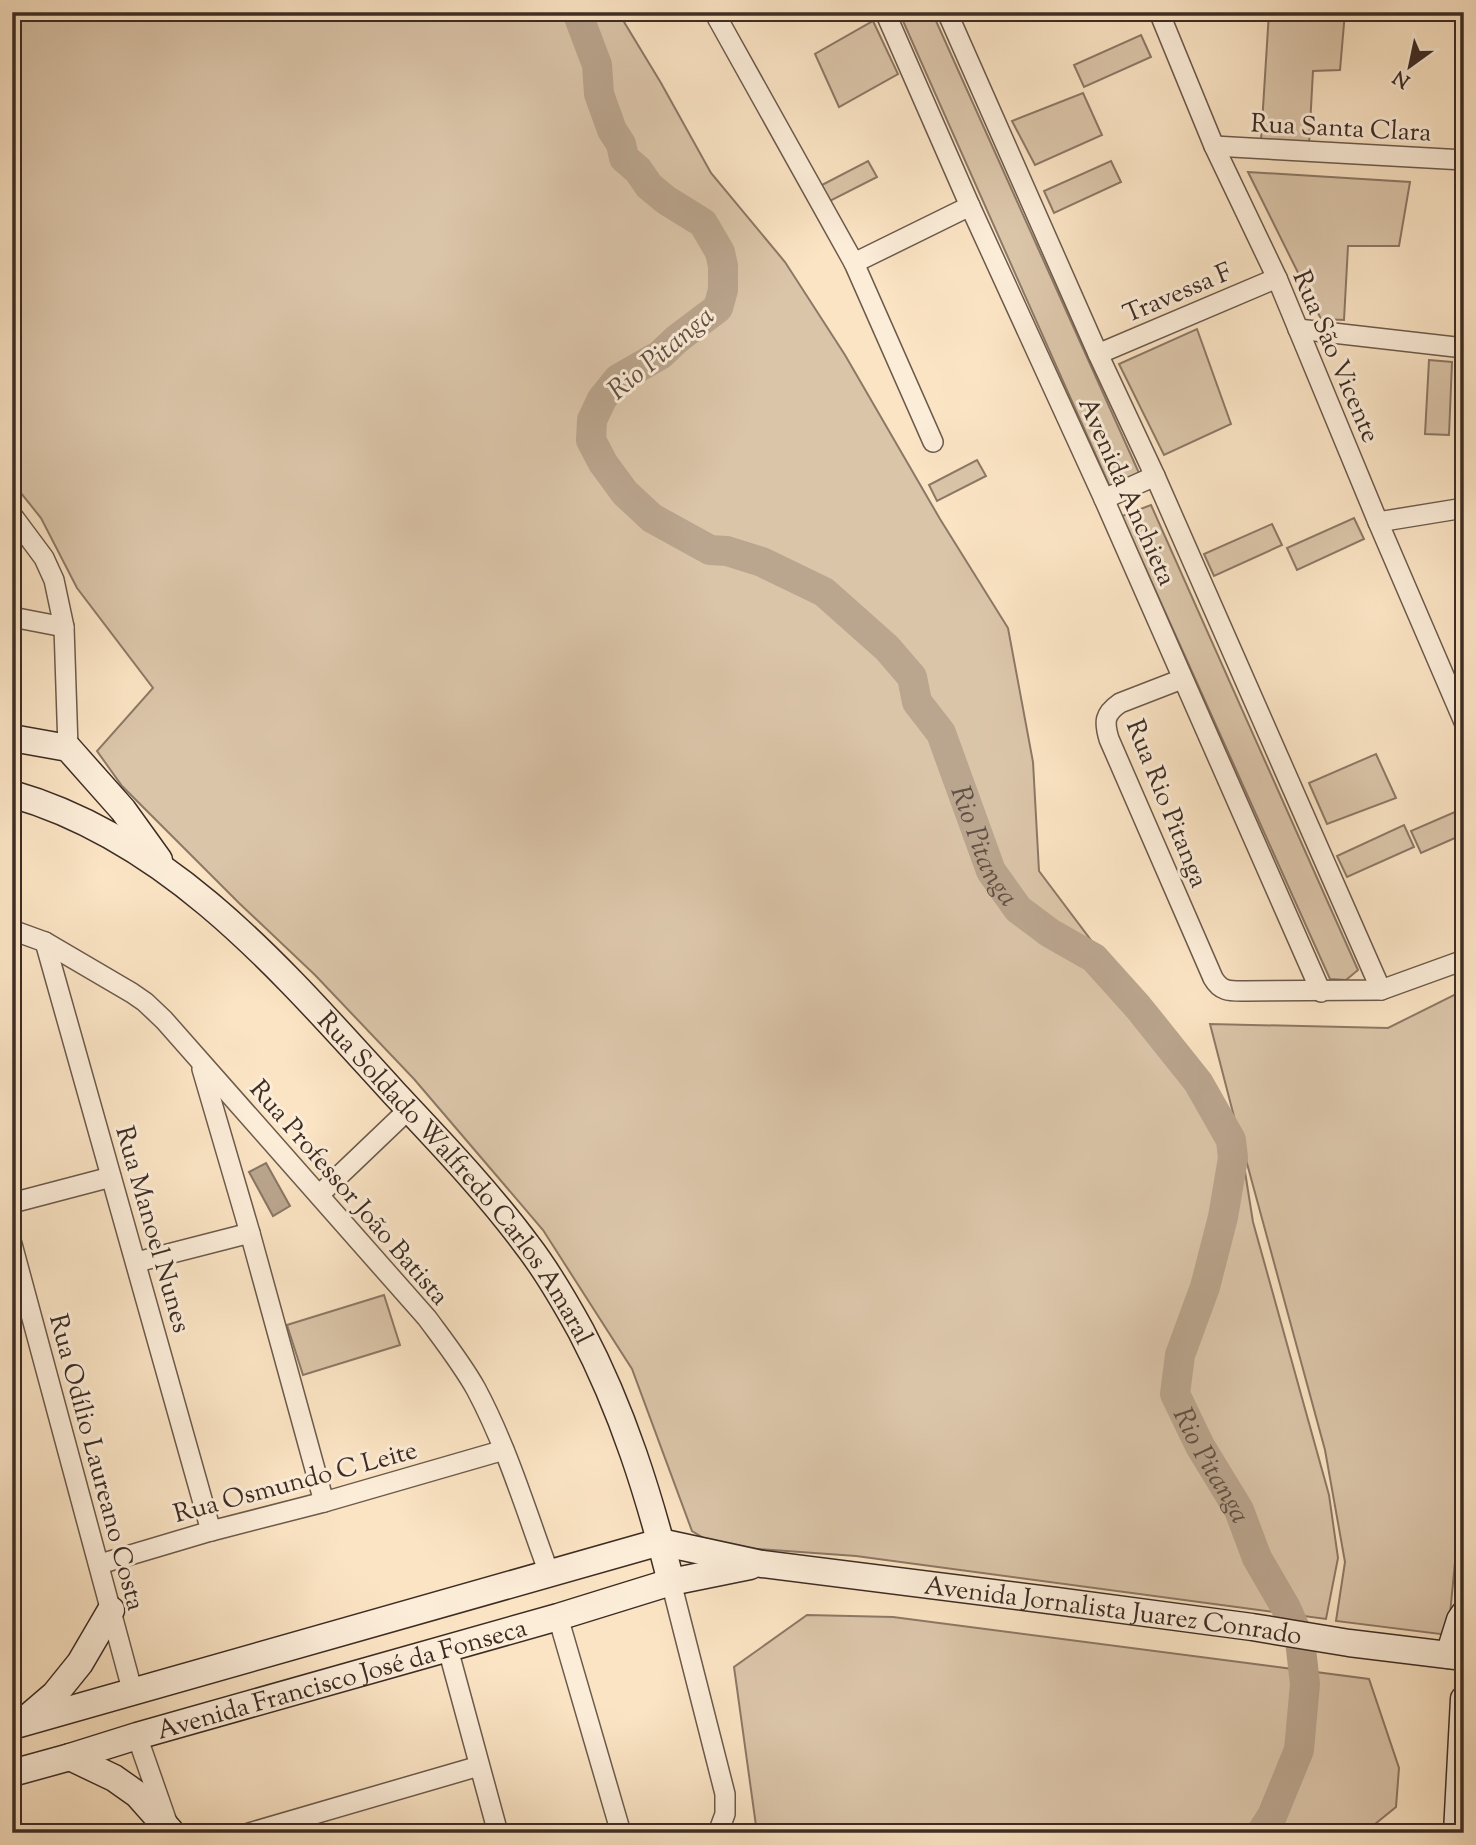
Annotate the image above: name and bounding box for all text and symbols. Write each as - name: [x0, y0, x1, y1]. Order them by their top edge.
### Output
- north arrow: [1374, 32, 1444, 102]
- text: N: [1388, 63, 1416, 94]
- street label: Rua Santa Clara: [1250, 106, 1432, 153]
- street label: Travessa F: [1118, 255, 1238, 334]
- street label: Rua São Vicente: [1282, 265, 1388, 449]
- water label: Rio Pitanga: [600, 298, 724, 411]
- street label: Avenida Anchieta: [1068, 392, 1184, 592]
- street label: Rua Rio Pitanga: [1115, 714, 1216, 894]
- water label: Rio Pitanga: [939, 781, 1027, 915]
- street label: Rua Soldado Walfredo Carlos Amaral: [307, 1004, 601, 1351]
- street label: Rua Professor João Batista: [240, 1073, 456, 1314]
- street label: Rua Manoel Nunes: [104, 1122, 199, 1337]
- street label: Rua Odílio Laureano Costa: [38, 1310, 153, 1615]
- water label: Rio Pitanga: [1161, 1401, 1259, 1529]
- street label: Rua Osmundo C Leite: [170, 1433, 422, 1534]
- street label: Avenida Jornalista Juarez Conrado: [922, 1569, 1304, 1656]
- street label: Avenida Francisco José da Fonseca: [153, 1611, 532, 1750]

